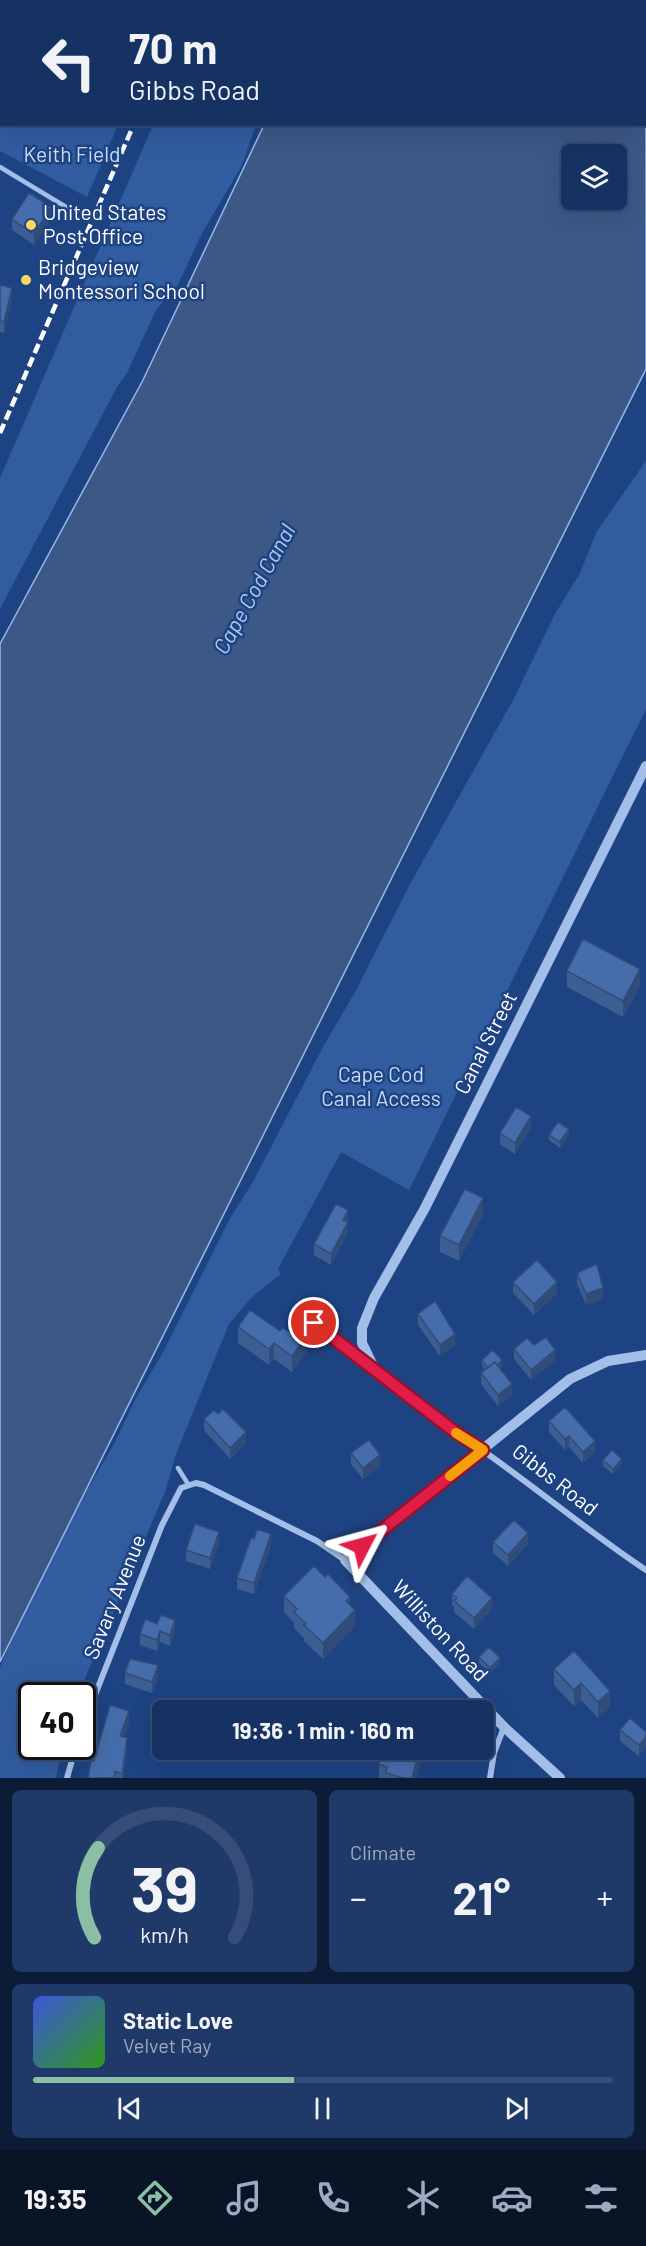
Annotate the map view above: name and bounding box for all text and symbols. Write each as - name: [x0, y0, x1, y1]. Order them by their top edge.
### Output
- text: 70 m: [129, 22, 217, 72]
- icon: left: [30, 24, 108, 102]
- text: Gibbs Road: [129, 73, 260, 105]
- park label: Keith Field: [24, 141, 121, 166]
- map controls: [561, 144, 627, 210]
- button: layers: [561, 144, 627, 210]
- place label: United States Post Office: [43, 199, 166, 248]
- marker: United States Post Office: [24, 218, 38, 232]
- place label: Bridgeview Montessori School: [38, 254, 205, 303]
- marker: Bridgeview Montessori School: [19, 273, 33, 287]
- water label: Cape Cod Canal: [207, 519, 300, 658]
- street label: Canal Street: [448, 987, 521, 1098]
- park label: Cape Cod Canal Access: [321, 1061, 441, 1110]
- pin: [288, 1297, 339, 1348]
- icon: arrive: [297, 1306, 330, 1339]
- street label: Gibbs Road: [508, 1438, 604, 1520]
- position arrow: [330, 1514, 394, 1578]
- street label: Savary Avenue: [77, 1530, 150, 1662]
- street label: Williston Road: [388, 1574, 494, 1686]
- speed limit sign: 40: [18, 1682, 96, 1760]
- text: 19:36 · 1 min · 160 m: [232, 1717, 414, 1743]
- text: Climate: [350, 1840, 416, 1864]
- text: 39: [131, 1850, 198, 1924]
- text: 21°: [453, 1870, 510, 1924]
- text: −: [350, 1877, 367, 1917]
- text: +: [597, 1877, 613, 1917]
- text: km/h: [140, 1922, 189, 1947]
- text: Static Love: [123, 2007, 233, 2033]
- text: Velvet Ray: [123, 2033, 212, 2057]
- icon: previous: [113, 2092, 146, 2125]
- icon: pause: [306, 2092, 339, 2125]
- icon: next: [500, 2092, 533, 2125]
- icon: directions: [134, 2177, 176, 2219]
- icon: music: [223, 2177, 265, 2219]
- icon: phone: [312, 2177, 354, 2219]
- icon: climate: [402, 2177, 444, 2219]
- icon: car: [491, 2177, 533, 2219]
- icon: filters: [580, 2177, 622, 2219]
- text: 19:35: [24, 2182, 87, 2214]

